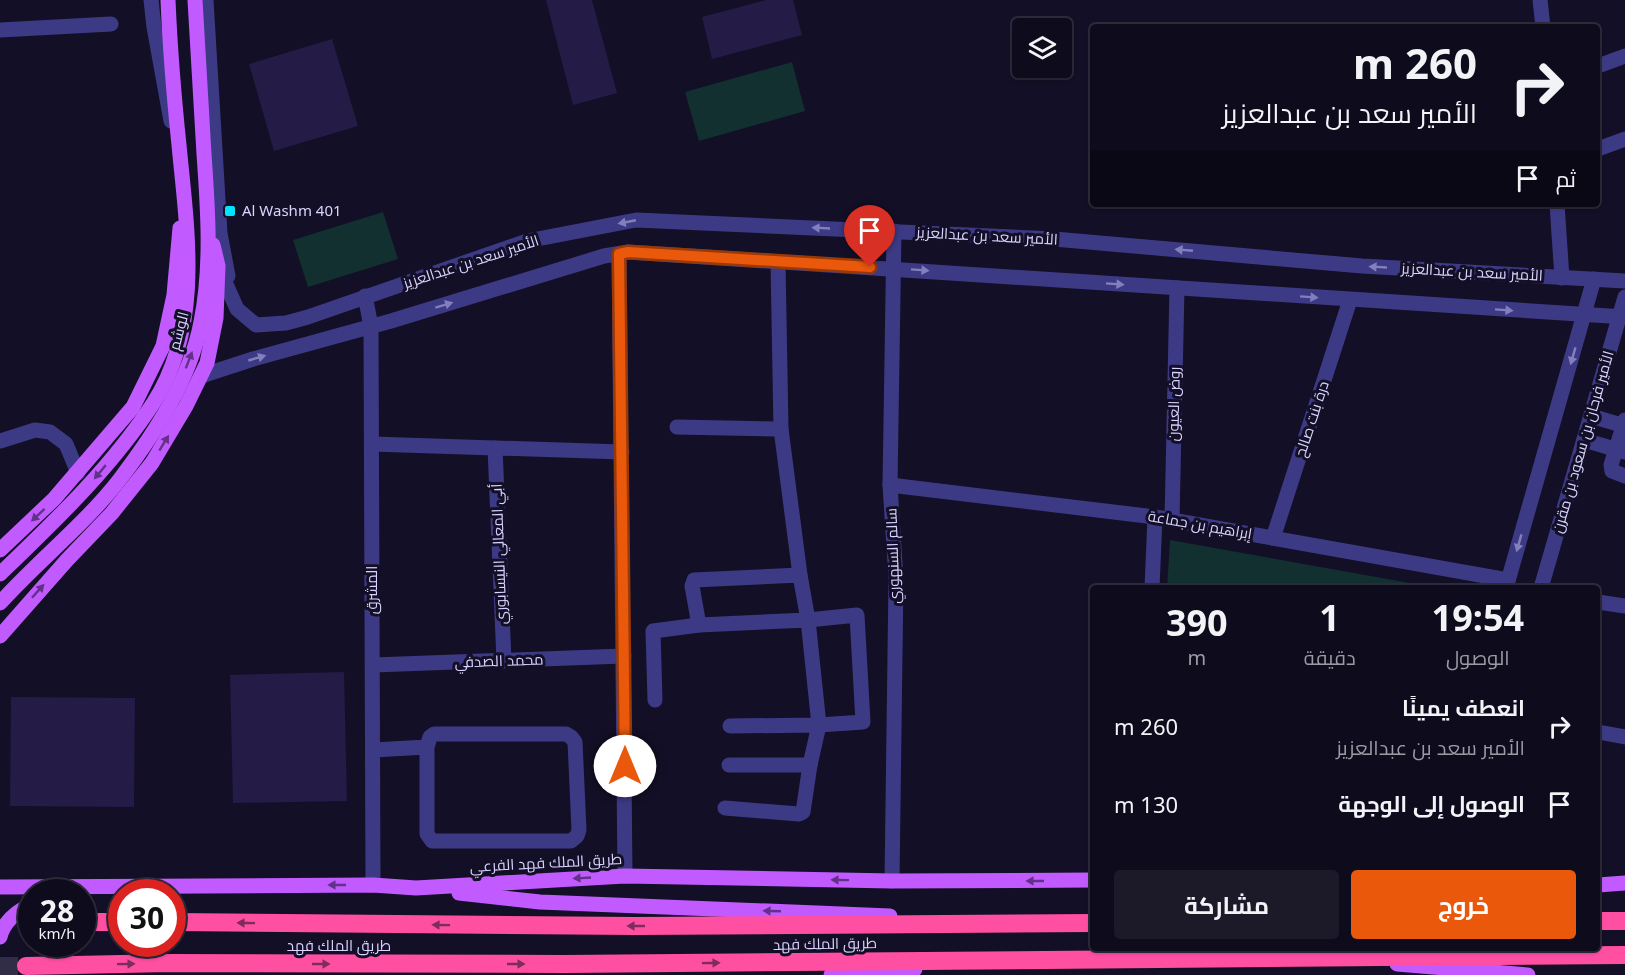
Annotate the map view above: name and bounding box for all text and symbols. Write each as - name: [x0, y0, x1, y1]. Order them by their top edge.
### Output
- map controls: [1012, 18, 1072, 78]
- button: layers: [1012, 18, 1072, 78]
- text: 260 m: [1353, 34, 1477, 91]
- icon: right: [1498, 48, 1576, 126]
- text: الأمير سعد بن عبدالعزيز: [1222, 94, 1477, 131]
- icon: arrive: [1511, 162, 1544, 195]
- text: ثم: [1556, 163, 1576, 193]
- place label: Al Washm 401: [242, 200, 342, 220]
- marker: Al Washm 401: [223, 204, 237, 218]
- pin: [844, 205, 895, 267]
- icon: arrive: [853, 214, 886, 247]
- one-way arrow: [617, 218, 636, 227]
- street label: الأمير سعد بن عبدالعزيز: [915, 221, 1058, 250]
- one-way arrow: [812, 224, 831, 233]
- street label: الأمير سعد بن عبدالعزيز: [399, 230, 541, 294]
- one-way arrow: [1174, 245, 1193, 255]
- street label: الأمير سعد بن عبدالعزيز: [1400, 257, 1543, 286]
- one-way arrow: [1368, 262, 1387, 271]
- one-way arrow: [911, 266, 930, 275]
- one-way arrow: [1105, 279, 1124, 288]
- one-way arrow: [1300, 292, 1319, 301]
- one-way arrow: [435, 300, 453, 309]
- one-way arrow: [1495, 305, 1514, 315]
- street label: الوشم: [163, 309, 194, 352]
- one-way arrow: [1568, 347, 1577, 365]
- street label: الأمير فرحان بن سعود بن مقرن: [1546, 348, 1619, 535]
- one-way arrow: [185, 351, 195, 369]
- one-way arrow: [248, 353, 266, 362]
- street label: روض العيون: [1162, 366, 1185, 441]
- street label: درة بنت صالح: [1289, 378, 1335, 460]
- one-way arrow: [159, 434, 169, 451]
- one-way arrow: [94, 464, 107, 479]
- street label: أبي المعالي النيسابوري: [486, 483, 513, 625]
- street label: إبراهيم بن جماعة: [1146, 505, 1254, 544]
- one-way arrow: [31, 507, 45, 521]
- street label: سالم السنهوري: [880, 508, 907, 604]
- one-way arrow: [1514, 534, 1523, 552]
- street label: المشرق: [361, 566, 382, 614]
- one-way arrow: [31, 584, 45, 599]
- text: 1: [1319, 593, 1340, 642]
- text: 19:54: [1432, 593, 1524, 642]
- text: 390: [1166, 598, 1228, 647]
- text: m: [1187, 644, 1206, 671]
- text: دقيقة: [1304, 644, 1356, 671]
- text: الوصول: [1446, 644, 1510, 671]
- street label: محمد الصدفي: [454, 648, 544, 675]
- text: انعطف يمينًا: [1402, 692, 1525, 722]
- icon: right: [1543, 710, 1576, 743]
- text: 260 m: [1114, 711, 1178, 741]
- position arrow: [593, 734, 657, 798]
- text: الأمير سعد بن عبدالعزيز: [1336, 734, 1525, 761]
- text: الوصول إلى الوجهة: [1338, 788, 1525, 818]
- icon: arrive: [1543, 788, 1576, 821]
- text: 130 m: [1114, 789, 1178, 819]
- street label: طريق الملك فهد الفرعي: [469, 848, 623, 879]
- button: مشاركة: [1114, 870, 1339, 939]
- button: خروج: [1351, 870, 1576, 939]
- one-way arrow: [573, 874, 592, 883]
- one-way arrow: [831, 876, 850, 885]
- one-way arrow: [1026, 876, 1045, 886]
- speed limit sign: 30: [108, 879, 186, 957]
- one-way arrow: [327, 880, 346, 890]
- text: 28: [40, 890, 74, 931]
- one-way arrow: [762, 907, 781, 916]
- one-way arrow: [237, 918, 256, 928]
- one-way arrow: [432, 920, 451, 929]
- one-way arrow: [627, 921, 646, 931]
- text: km/h: [39, 923, 75, 943]
- street label: طريق الملك فهد: [773, 932, 877, 955]
- street label: طريق الملك فهد: [287, 935, 391, 956]
- one-way arrow: [702, 958, 721, 968]
- one-way arrow: [117, 959, 136, 969]
- one-way arrow: [312, 959, 331, 969]
- one-way arrow: [507, 959, 526, 969]

